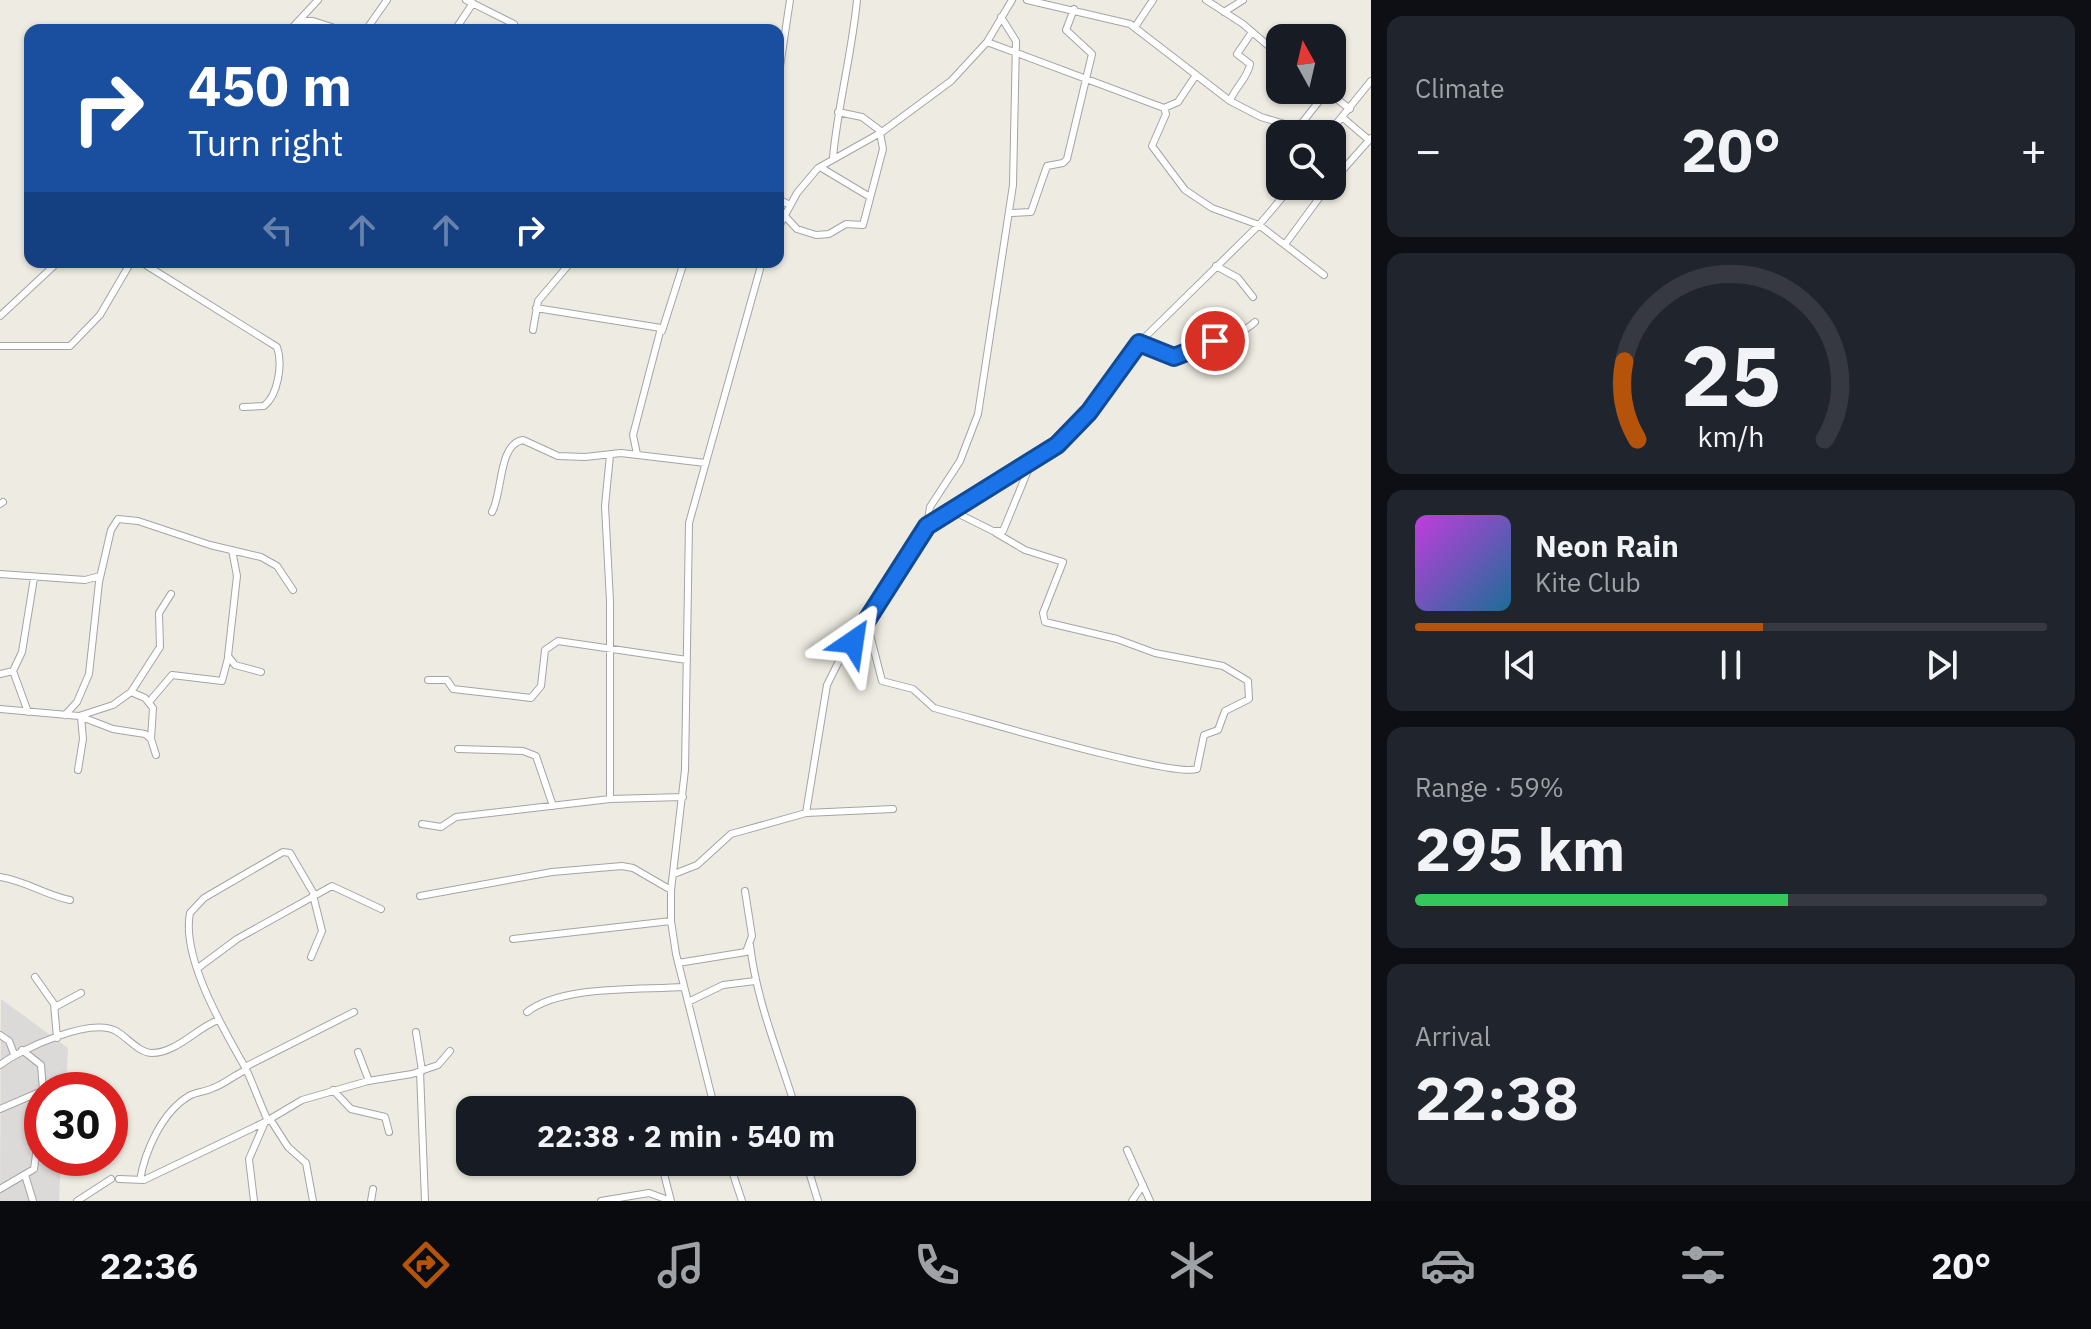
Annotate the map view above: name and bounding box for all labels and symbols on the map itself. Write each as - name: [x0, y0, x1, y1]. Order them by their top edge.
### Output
- north arrow: [1266, 24, 1346, 104]
- pin: [1181, 307, 1249, 375]
- position arrow: [811, 600, 895, 684]
- speed limit sign: 30: [24, 1072, 128, 1176]

